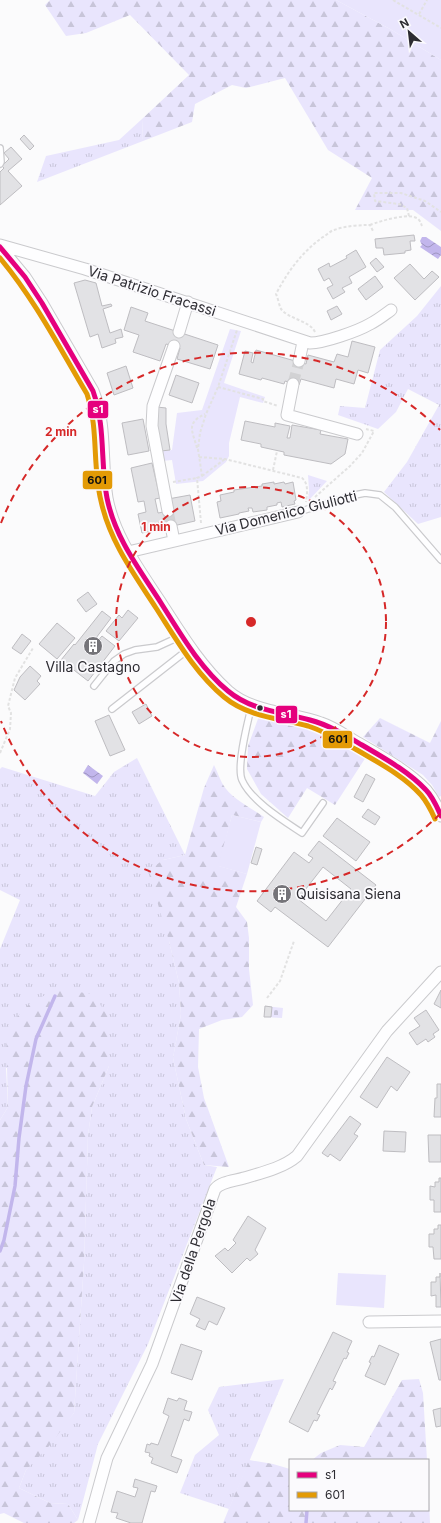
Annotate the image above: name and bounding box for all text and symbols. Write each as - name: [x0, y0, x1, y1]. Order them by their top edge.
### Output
- north arrow: [389, 12, 429, 52]
- text: N: [397, 15, 411, 31]
- street label: Via Patrizio Fracassi: [86, 262, 218, 319]
- line badge: s1: [87, 400, 109, 419]
- text: s1: [93, 402, 104, 416]
- text: 2 min: [45, 424, 77, 439]
- line badge: 601: [82, 470, 113, 490]
- text: 601: [87, 473, 107, 487]
- street label: Via Domenico Giuliotti: [213, 487, 358, 538]
- text: 1 min: [141, 519, 171, 534]
- centre of rings: [244, 615, 258, 629]
- building icon: Villa Castagno: [82, 635, 104, 657]
- place label: Villa Castagno: [46, 658, 140, 675]
- unlabelled marker: [255, 703, 265, 713]
- line badge: s1: [275, 705, 298, 724]
- text: s1: [281, 707, 292, 721]
- line badge: 601: [322, 730, 353, 749]
- text: 601: [328, 732, 348, 746]
- building icon: Quisisana Siena: [271, 883, 293, 905]
- place label: Quisisana Siena: [296, 885, 401, 902]
- street label: Via della Pergola: [167, 1196, 219, 1306]
- legend: [289, 1459, 429, 1511]
- text: s1: [325, 1467, 336, 1482]
- text: 601: [325, 1487, 345, 1502]

